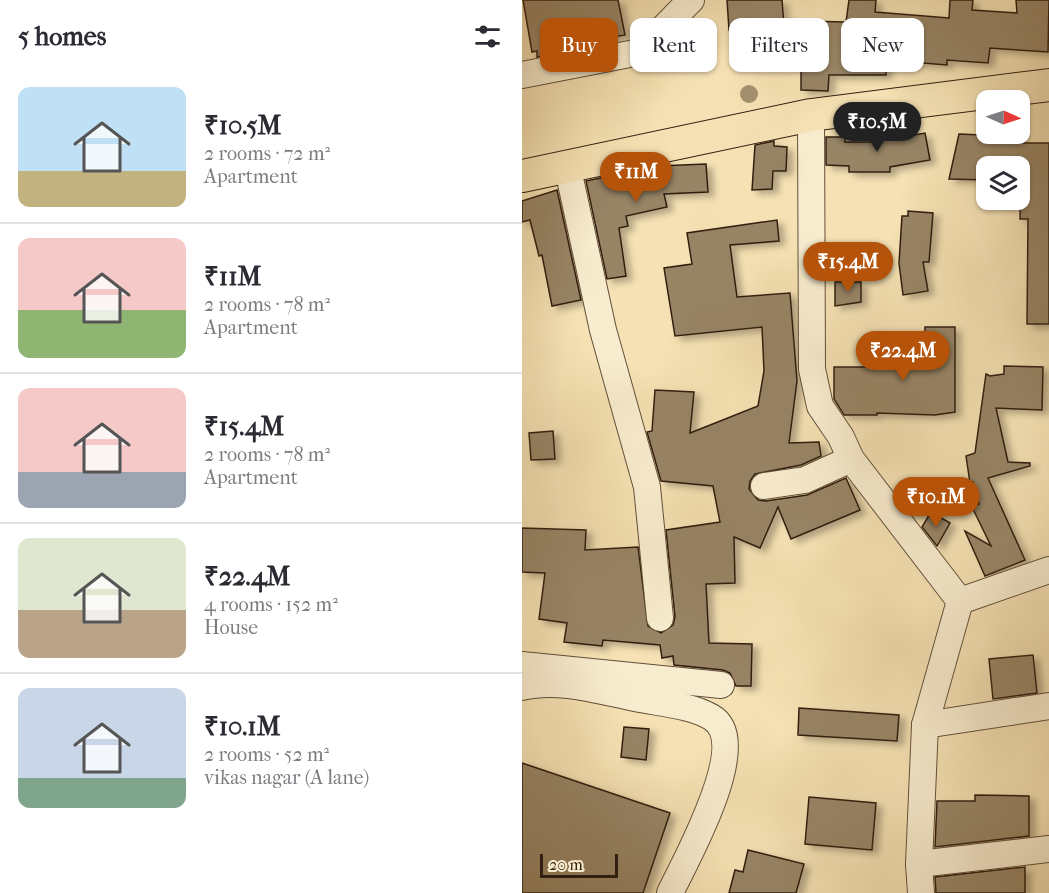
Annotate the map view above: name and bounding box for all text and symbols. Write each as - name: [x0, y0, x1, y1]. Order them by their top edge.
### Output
- chip: Buy: [540, 18, 618, 72]
- chip: Rent: [630, 18, 717, 72]
- chip: Filters: [729, 18, 829, 72]
- chip: New: [841, 18, 924, 72]
- icon: filters: [471, 20, 504, 53]
- text: 5 homes: [18, 21, 106, 52]
- north arrow: [976, 90, 1030, 144]
- map controls: [976, 90, 1030, 210]
- pin: ₹10.5M: [828, 102, 926, 153]
- text: ₹10.5M: [204, 110, 281, 141]
- text: ₹10.5M: [847, 110, 907, 133]
- icon: home: [66, 111, 138, 183]
- text: 2 rooms · 72 m²: [204, 142, 330, 165]
- pin: ₹11M: [600, 152, 672, 203]
- button: layers: [976, 156, 1030, 210]
- text: ₹11M: [614, 160, 658, 183]
- text: Apartment: [204, 165, 298, 188]
- pin: ₹15.4M: [799, 242, 897, 293]
- text: ₹15.4M: [817, 250, 879, 273]
- text: ₹11M: [204, 261, 261, 292]
- icon: home: [66, 262, 138, 334]
- text: 2 rooms · 78 m²: [204, 293, 330, 316]
- text: Apartment: [204, 316, 298, 339]
- pin: ₹22.4M: [854, 331, 952, 382]
- text: ₹22.4M: [870, 339, 936, 362]
- text: ₹15.4M: [204, 411, 284, 442]
- icon: home: [66, 412, 138, 484]
- text: 2 rooms · 78 m²: [204, 443, 330, 466]
- text: Apartment: [204, 466, 298, 489]
- pin: ₹10.1M: [887, 477, 985, 528]
- text: ₹10.1M: [907, 485, 965, 508]
- text: ₹22.4M: [204, 561, 290, 592]
- icon: home: [66, 562, 138, 634]
- text: 4 rooms · 152 m²: [204, 593, 338, 616]
- text: House: [204, 616, 258, 639]
- text: ₹10.1M: [204, 711, 280, 742]
- icon: home: [66, 712, 138, 784]
- text: 2 rooms · 52 m²: [204, 743, 329, 766]
- text: vikas nagar (A lane): [204, 766, 369, 789]
- scale bar: [540, 851, 618, 878]
- text: 20 m: [549, 855, 583, 874]

